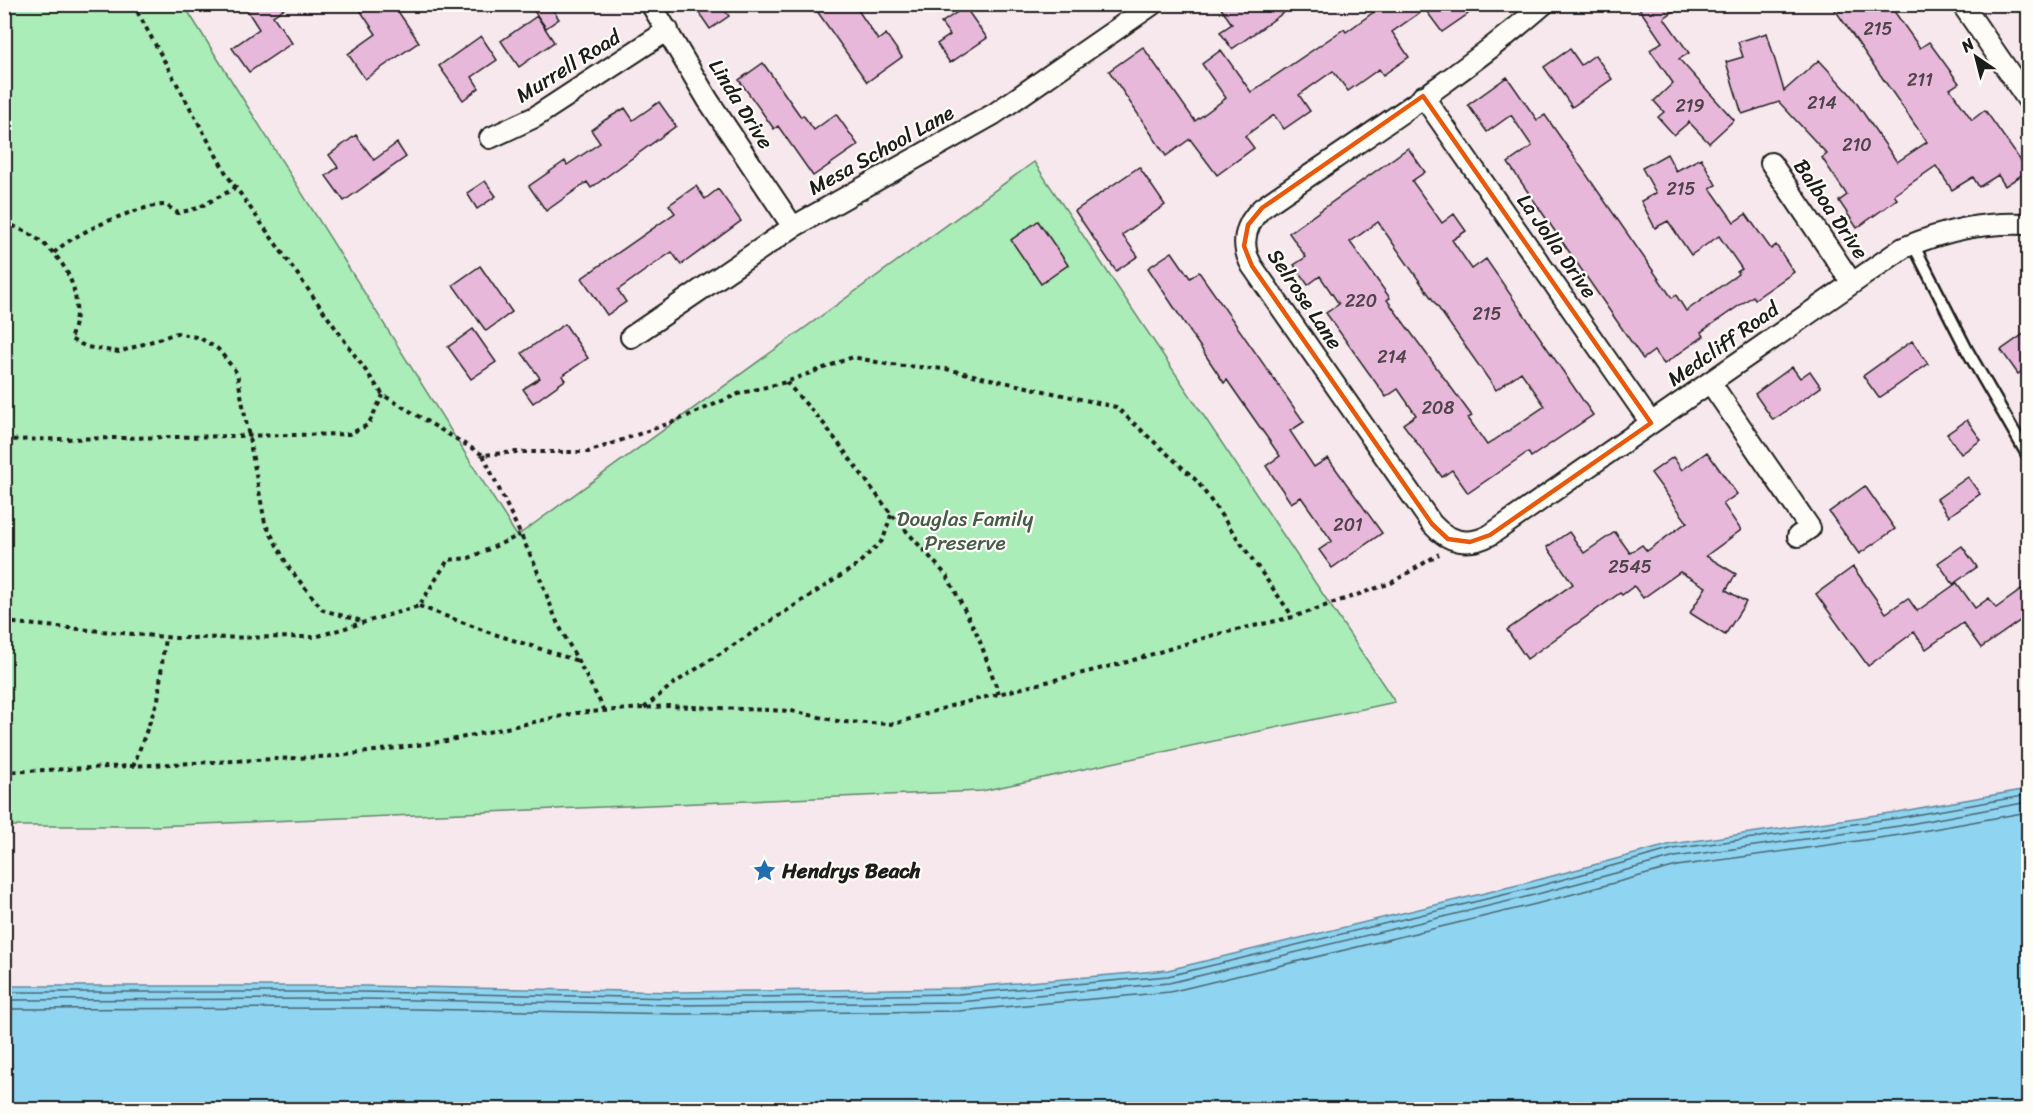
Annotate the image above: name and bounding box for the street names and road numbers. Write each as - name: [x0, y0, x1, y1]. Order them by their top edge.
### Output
- street label: Murrell Road: [508, 17, 630, 114]
- street label: Linda Drive: [698, 51, 784, 157]
- street label: Mesa School Lane: [801, 94, 961, 206]
- street label: Balboa Drive: [1783, 151, 1879, 268]
- street label: La Jolla Drive: [1507, 185, 1608, 307]
- street label: Selrose Lane: [1257, 240, 1353, 358]
- street label: Medcliff Road: [1659, 290, 1789, 397]

